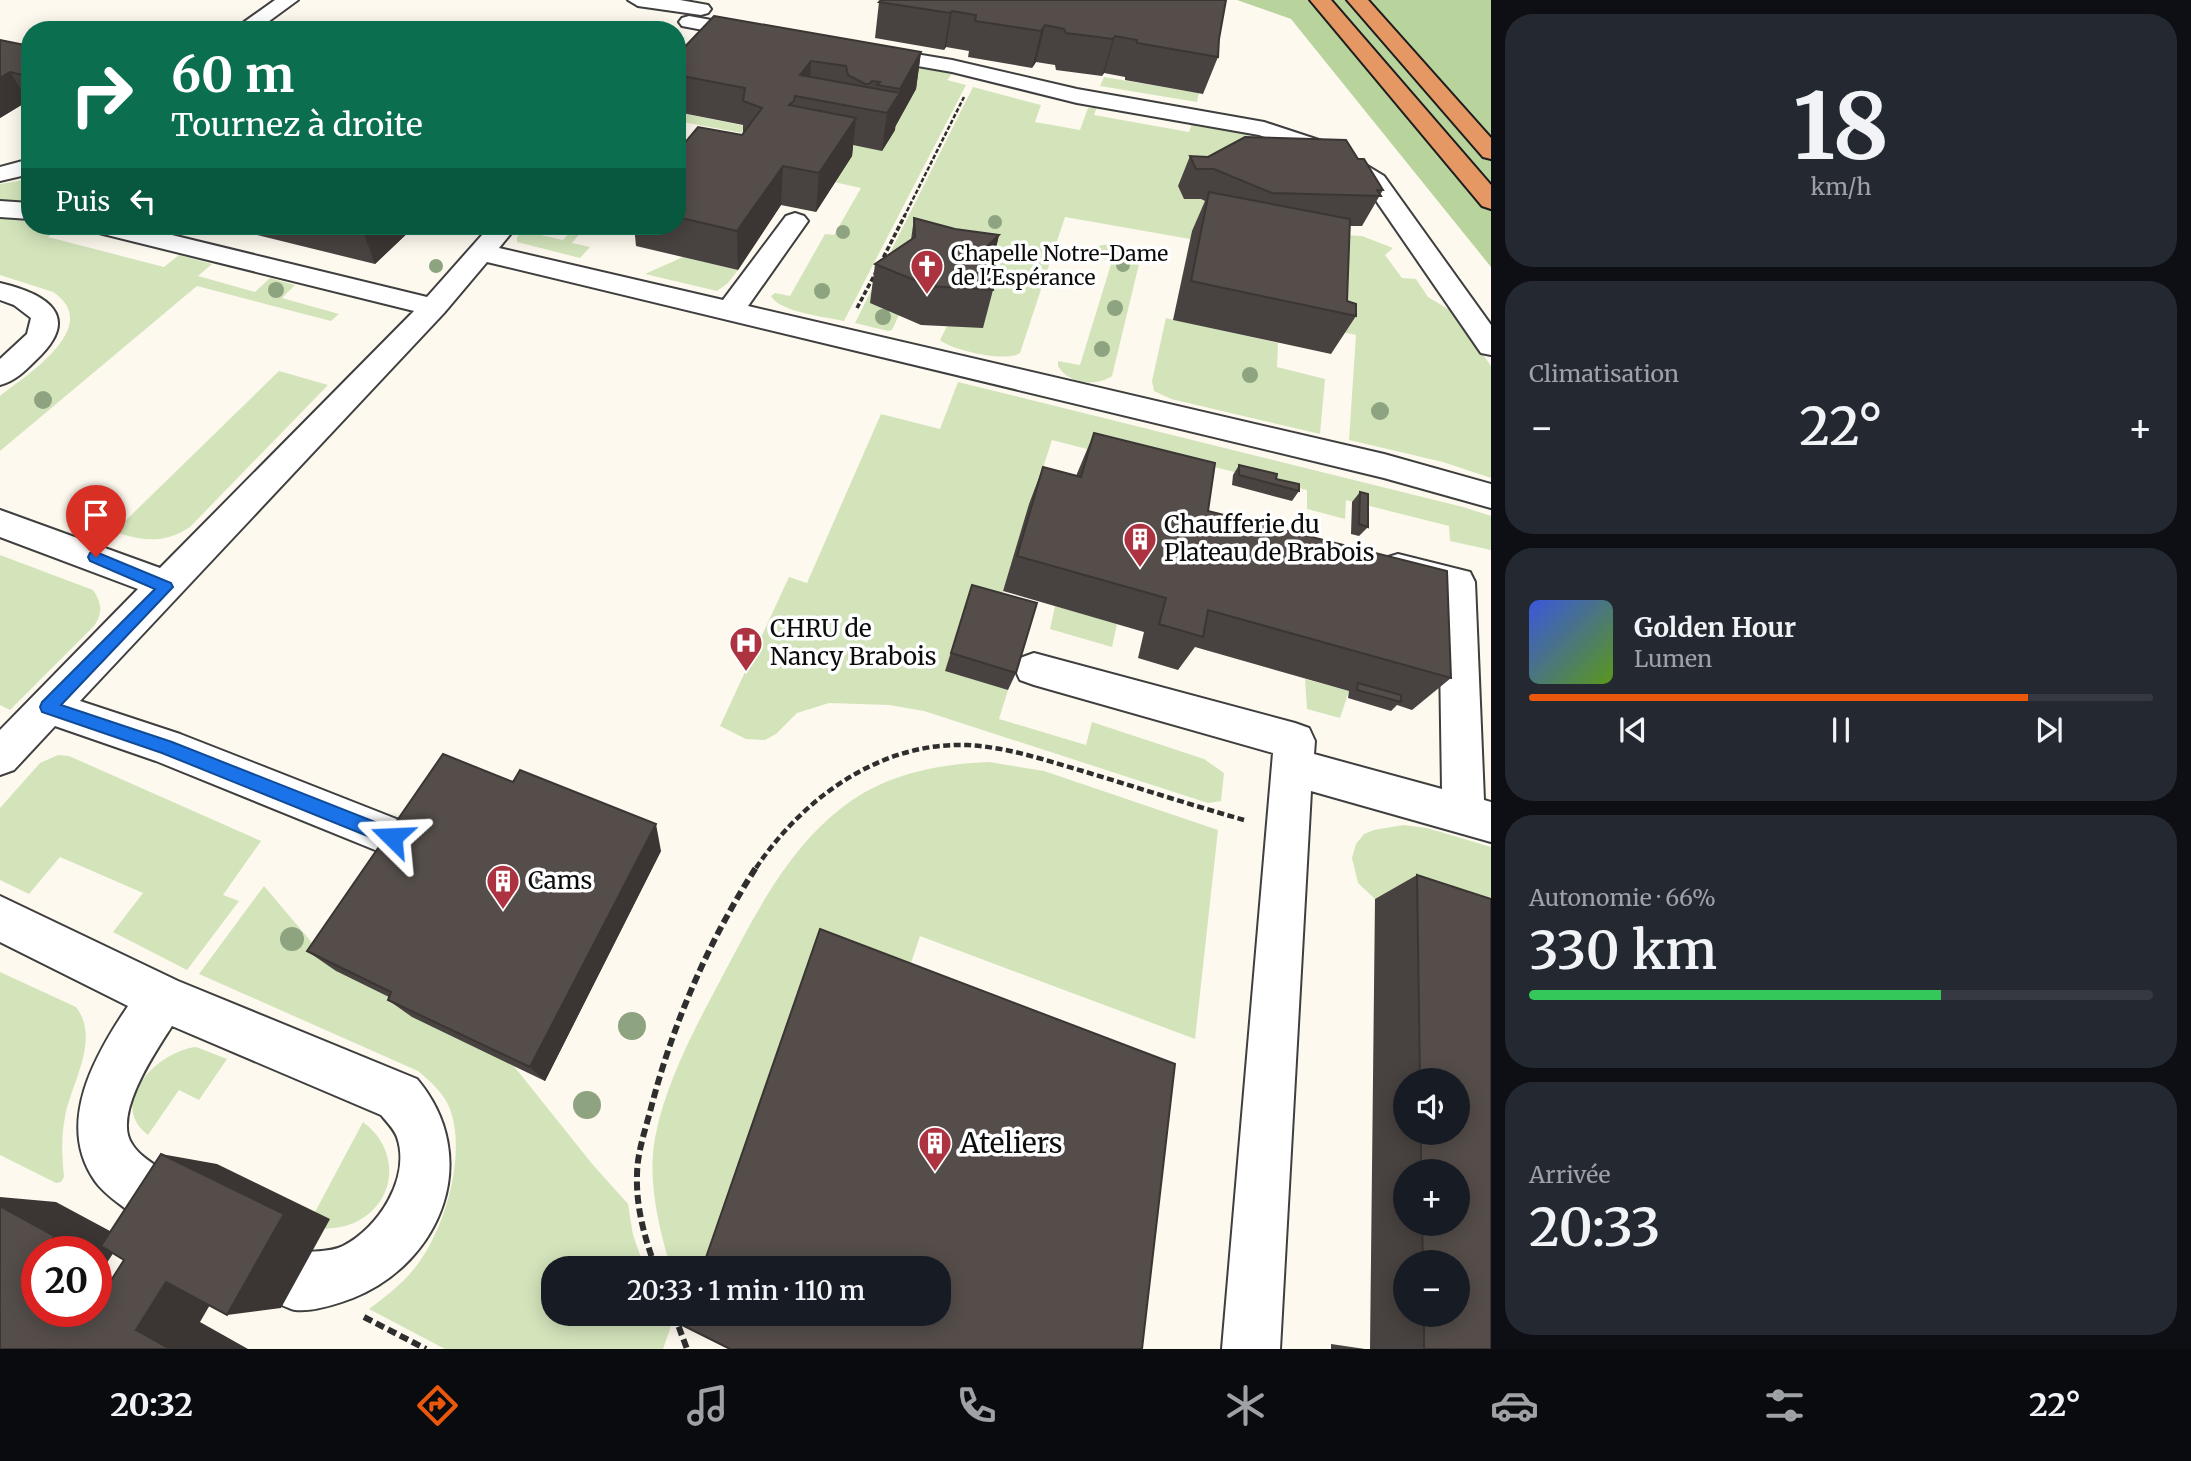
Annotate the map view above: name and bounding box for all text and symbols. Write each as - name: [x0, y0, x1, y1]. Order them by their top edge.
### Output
- text: 60 m: [171, 44, 294, 105]
- icon: right: [56, 49, 147, 140]
- text: 18: [1793, 69, 1889, 184]
- text: Tournez à droite: [171, 105, 423, 145]
- text: km/h: [1811, 172, 1871, 201]
- icon: left: [124, 182, 162, 220]
- text: Puis: [56, 185, 110, 218]
- place label: Chapelle Notre-Dame de l'Espérance: [951, 240, 1168, 291]
- church icon: Chapelle Notre-Dame de l'Espérance: [908, 247, 946, 296]
- text: Climatisation: [1529, 359, 1679, 388]
- text: 22°: [1799, 394, 1883, 459]
- text: −: [1529, 404, 1554, 451]
- text: +: [2128, 404, 2153, 451]
- pin: [66, 485, 126, 557]
- icon: arrive: [77, 496, 115, 534]
- place label: Chaufferie du Plateau de Brabois: [1164, 509, 1375, 568]
- building icon: Chaufferie du Plateau de Brabois: [1121, 520, 1159, 569]
- text: Golden Hour: [1634, 611, 1796, 644]
- place label: CHRU de Nancy Brabois: [770, 613, 937, 672]
- hospital icon: CHRU de Nancy Brabois: [727, 624, 765, 673]
- text: Lumen: [1634, 644, 1712, 673]
- icon: previous: [1614, 711, 1652, 749]
- icon: pause: [1822, 711, 1860, 749]
- icon: next: [2030, 711, 2068, 749]
- position arrow: [355, 800, 429, 874]
- building icon: Cams: [484, 862, 522, 911]
- place label: Cams: [528, 865, 592, 896]
- text: Autonomie · 66%: [1529, 883, 1716, 912]
- text: 330 km: [1529, 918, 1717, 983]
- map controls: [1393, 1068, 1470, 1327]
- button: sound: [1393, 1068, 1470, 1145]
- building icon: Ateliers: [916, 1124, 954, 1173]
- place label: Ateliers: [959, 1125, 1062, 1161]
- button: +: [1393, 1159, 1470, 1236]
- text: Arrivée: [1529, 1160, 1611, 1189]
- text: 20:33: [1529, 1195, 1661, 1260]
- speed limit sign: 20: [21, 1236, 112, 1327]
- button: −: [1393, 1250, 1470, 1327]
- text: 20:33 · 1 min · 110 m: [627, 1274, 865, 1307]
- icon: directions: [413, 1381, 462, 1430]
- icon: music: [683, 1381, 732, 1430]
- icon: phone: [952, 1381, 1001, 1430]
- icon: climate: [1221, 1381, 1270, 1430]
- icon: car: [1490, 1381, 1539, 1430]
- icon: filters: [1760, 1381, 1809, 1430]
- text: 20:32: [110, 1385, 193, 1425]
- text: 22°: [2029, 1385, 2081, 1425]

